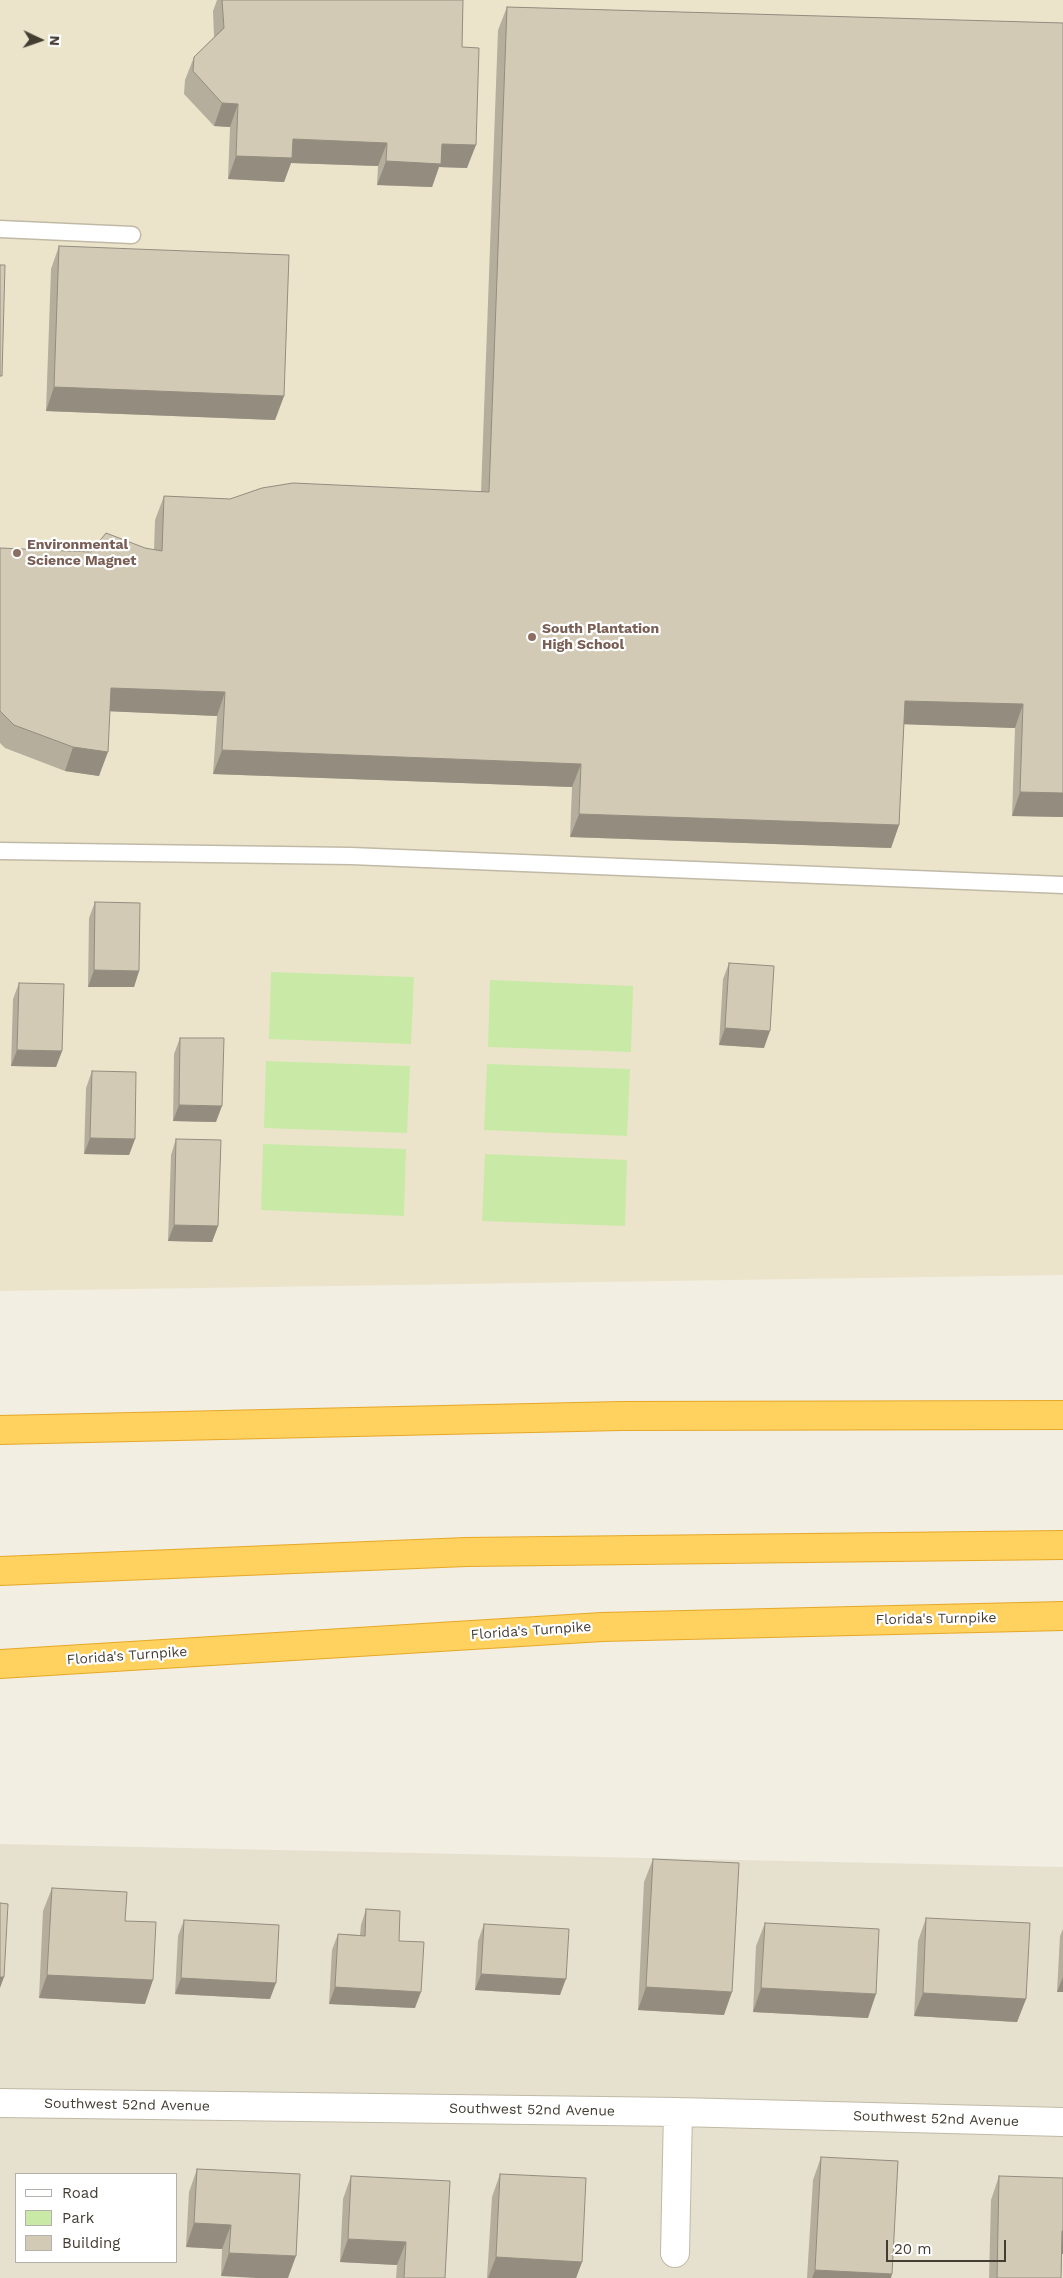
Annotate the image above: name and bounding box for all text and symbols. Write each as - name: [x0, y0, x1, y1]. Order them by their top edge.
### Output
- north arrow: [15, 15, 65, 65]
- text: N: [47, 35, 63, 46]
- place label: Environmental Science Magnet: [27, 537, 136, 570]
- marker: Environmental Science Magnet: [11, 547, 23, 559]
- place label: South Plantation High School: [542, 621, 659, 654]
- marker: South Plantation High School: [526, 631, 538, 643]
- street label: Florida's Turnpike: [875, 1610, 997, 1628]
- street label: Florida's Turnpike: [470, 1618, 592, 1644]
- street label: Florida's Turnpike: [66, 1643, 188, 1669]
- street label: Southwest 52nd Avenue: [44, 2095, 210, 2115]
- street label: Southwest 52nd Avenue: [449, 2100, 615, 2120]
- street label: Southwest 52nd Avenue: [853, 2108, 1019, 2130]
- legend: [15, 2173, 178, 2263]
- text: Road: [62, 2184, 99, 2202]
- text: Park: [62, 2209, 94, 2227]
- scale bar: [888, 2230, 1008, 2262]
- text: Building: [62, 2234, 120, 2252]
- text: 20 m: [894, 2240, 932, 2258]

